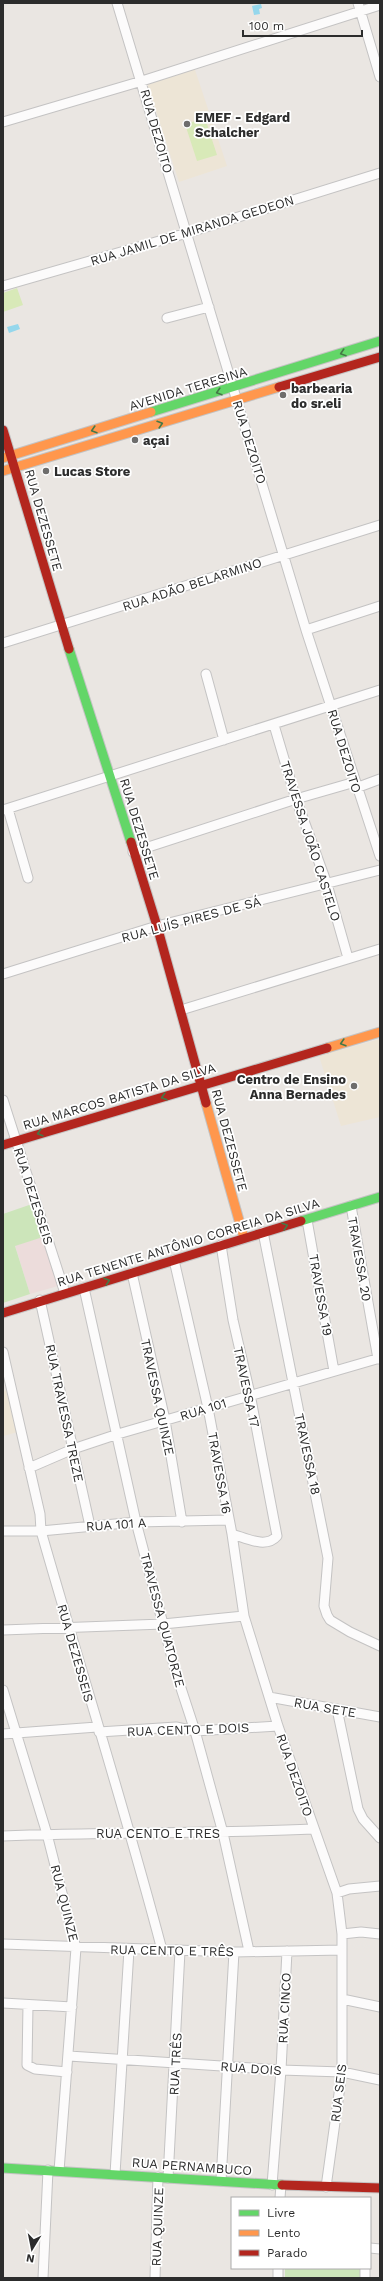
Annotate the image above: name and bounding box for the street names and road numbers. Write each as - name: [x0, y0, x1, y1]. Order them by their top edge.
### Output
- street label: RUA DEZOITO: [137, 87, 176, 175]
- street label: RUA JAMIL DE MIRANDA GEDEON: [89, 192, 296, 269]
- street label: AVENIDA TERESINA: [127, 363, 249, 414]
- street label: RUA DEZOITO: [230, 399, 269, 486]
- street label: RUA DEZESSETE: [22, 467, 65, 573]
- street label: RUA ADÃO BELARMINO: [121, 555, 264, 614]
- street label: RUA DEZOITO: [325, 708, 364, 795]
- street label: TRAVESSA JOÃO CASTELO: [277, 759, 344, 923]
- street label: RUA DEZESSETE: [117, 777, 162, 882]
- street label: RUA LUÍS PIRES DE SÁ: [119, 893, 263, 945]
- street label: RUA MARCOS BATISTA DA SILVA: [21, 1060, 218, 1133]
- street label: RUA DEZESSETE: [209, 1087, 250, 1193]
- street label: RUA DEZESSEIS: [11, 1146, 56, 1247]
- street label: RUA TENENTE ANTÔNIO CORREIA DA SILVA: [55, 1194, 321, 1290]
- street label: TRAVESSA 20: [345, 1216, 374, 1303]
- street label: TRAVESSA 19: [306, 1253, 335, 1337]
- street label: TRAVESSA QUINZE: [138, 1337, 177, 1457]
- street label: RUA TRAVESSA TREZE: [43, 1343, 86, 1483]
- street label: TRAVESSA 17: [231, 1345, 262, 1429]
- street label: RUA 101: [178, 1395, 228, 1424]
- street label: TRAVESSA 18: [292, 1412, 323, 1496]
- street label: TRAVESSA 16: [205, 1431, 234, 1515]
- street label: RUA 101 A: [85, 1515, 147, 1534]
- street label: TRAVESSA QUATORZE: [137, 1551, 188, 1689]
- street label: RUA DEZESSEIS: [54, 1602, 97, 1704]
- street label: RUA SETE: [293, 1695, 357, 1720]
- street label: RUA CENTO E DOIS: [127, 1720, 250, 1739]
- street label: RUA DEZOITO: [273, 1732, 316, 1819]
- street label: RUA CENTO E TRES: [96, 1826, 220, 1841]
- street label: RUA QUINZE: [48, 1863, 81, 1943]
- street label: RUA CENTO E TRÊS: [110, 1941, 234, 1959]
- street label: RUA CINCO: [275, 1972, 294, 2044]
- street label: RUA TRÊS: [165, 2032, 185, 2096]
- street label: RUA DOIS: [220, 2059, 282, 2078]
- street label: RUA SEIS: [327, 2063, 350, 2123]
- street label: RUA PERNAMBUCO: [131, 2155, 253, 2178]
- street label: RUA QUINZE: [149, 2187, 166, 2267]

